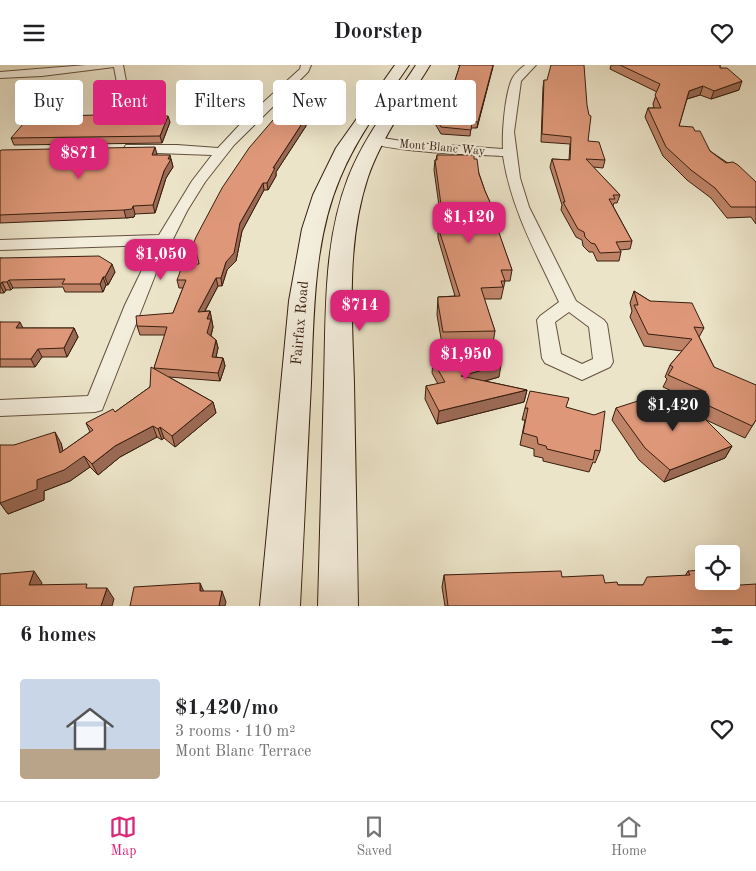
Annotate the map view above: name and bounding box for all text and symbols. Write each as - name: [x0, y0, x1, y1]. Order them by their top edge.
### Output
- icon: menu: [20, 19, 48, 47]
- icon: heart: [708, 19, 736, 47]
- text: Doorstep: [334, 21, 422, 43]
- chip: Buy: [15, 80, 83, 125]
- chip: Rent: [93, 80, 166, 125]
- chip: Filters: [176, 80, 263, 125]
- chip: New: [273, 80, 346, 125]
- chip: Apartment: [356, 80, 476, 125]
- pin: $871: [49, 137, 109, 180]
- street label: Mont Blanc Way: [398, 138, 486, 158]
- text: $871: [60, 146, 98, 162]
- pin: $1,120: [428, 201, 510, 244]
- text: $1,120: [444, 210, 494, 226]
- pin: $1,050: [120, 239, 202, 281]
- text: $1,050: [136, 247, 186, 263]
- street label: Fairfax Road: [290, 280, 312, 366]
- pin: $714: [330, 289, 390, 332]
- text: $714: [341, 298, 379, 314]
- pin: $1,950: [425, 339, 507, 381]
- text: $1,950: [441, 347, 491, 363]
- pin: $1,420: [632, 389, 714, 432]
- text: $1,420: [648, 398, 698, 414]
- map controls: [695, 545, 740, 590]
- button: locate: [695, 545, 740, 590]
- icon: filters: [708, 622, 736, 650]
- text: 6 homes: [20, 625, 96, 646]
- text: $1,420/mo: [175, 698, 279, 719]
- icon: home: [60, 699, 120, 759]
- icon: heart: [708, 715, 736, 743]
- text: 3 rooms · 110 m²: [175, 724, 295, 740]
- text: Mont Blanc Terrace: [175, 744, 311, 760]
- tab: Map: [109, 813, 137, 860]
- tab: Saved: [356, 813, 392, 860]
- tab: Home: [611, 813, 647, 860]

